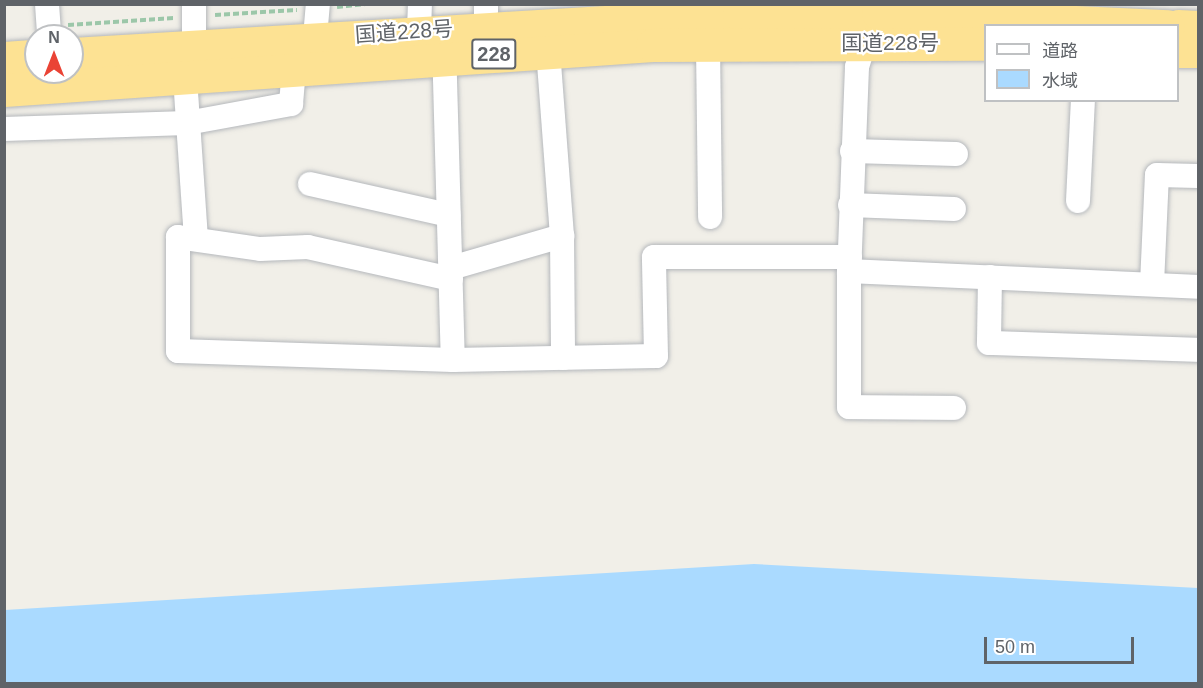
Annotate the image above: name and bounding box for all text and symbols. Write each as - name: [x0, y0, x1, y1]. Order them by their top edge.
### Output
- street label: 国道228号: [354, 16, 454, 48]
- north arrow: [24, 24, 84, 84]
- legend: [984, 24, 1179, 102]
- text: N: [48, 29, 60, 46]
- street label: 国道228号: [841, 30, 939, 56]
- road number: 228: [470, 37, 518, 71]
- text: 道路: [1042, 41, 1078, 61]
- text: 水域: [1042, 71, 1078, 91]
- scale bar: [987, 625, 1137, 663]
- text: 50 m: [995, 637, 1035, 657]

